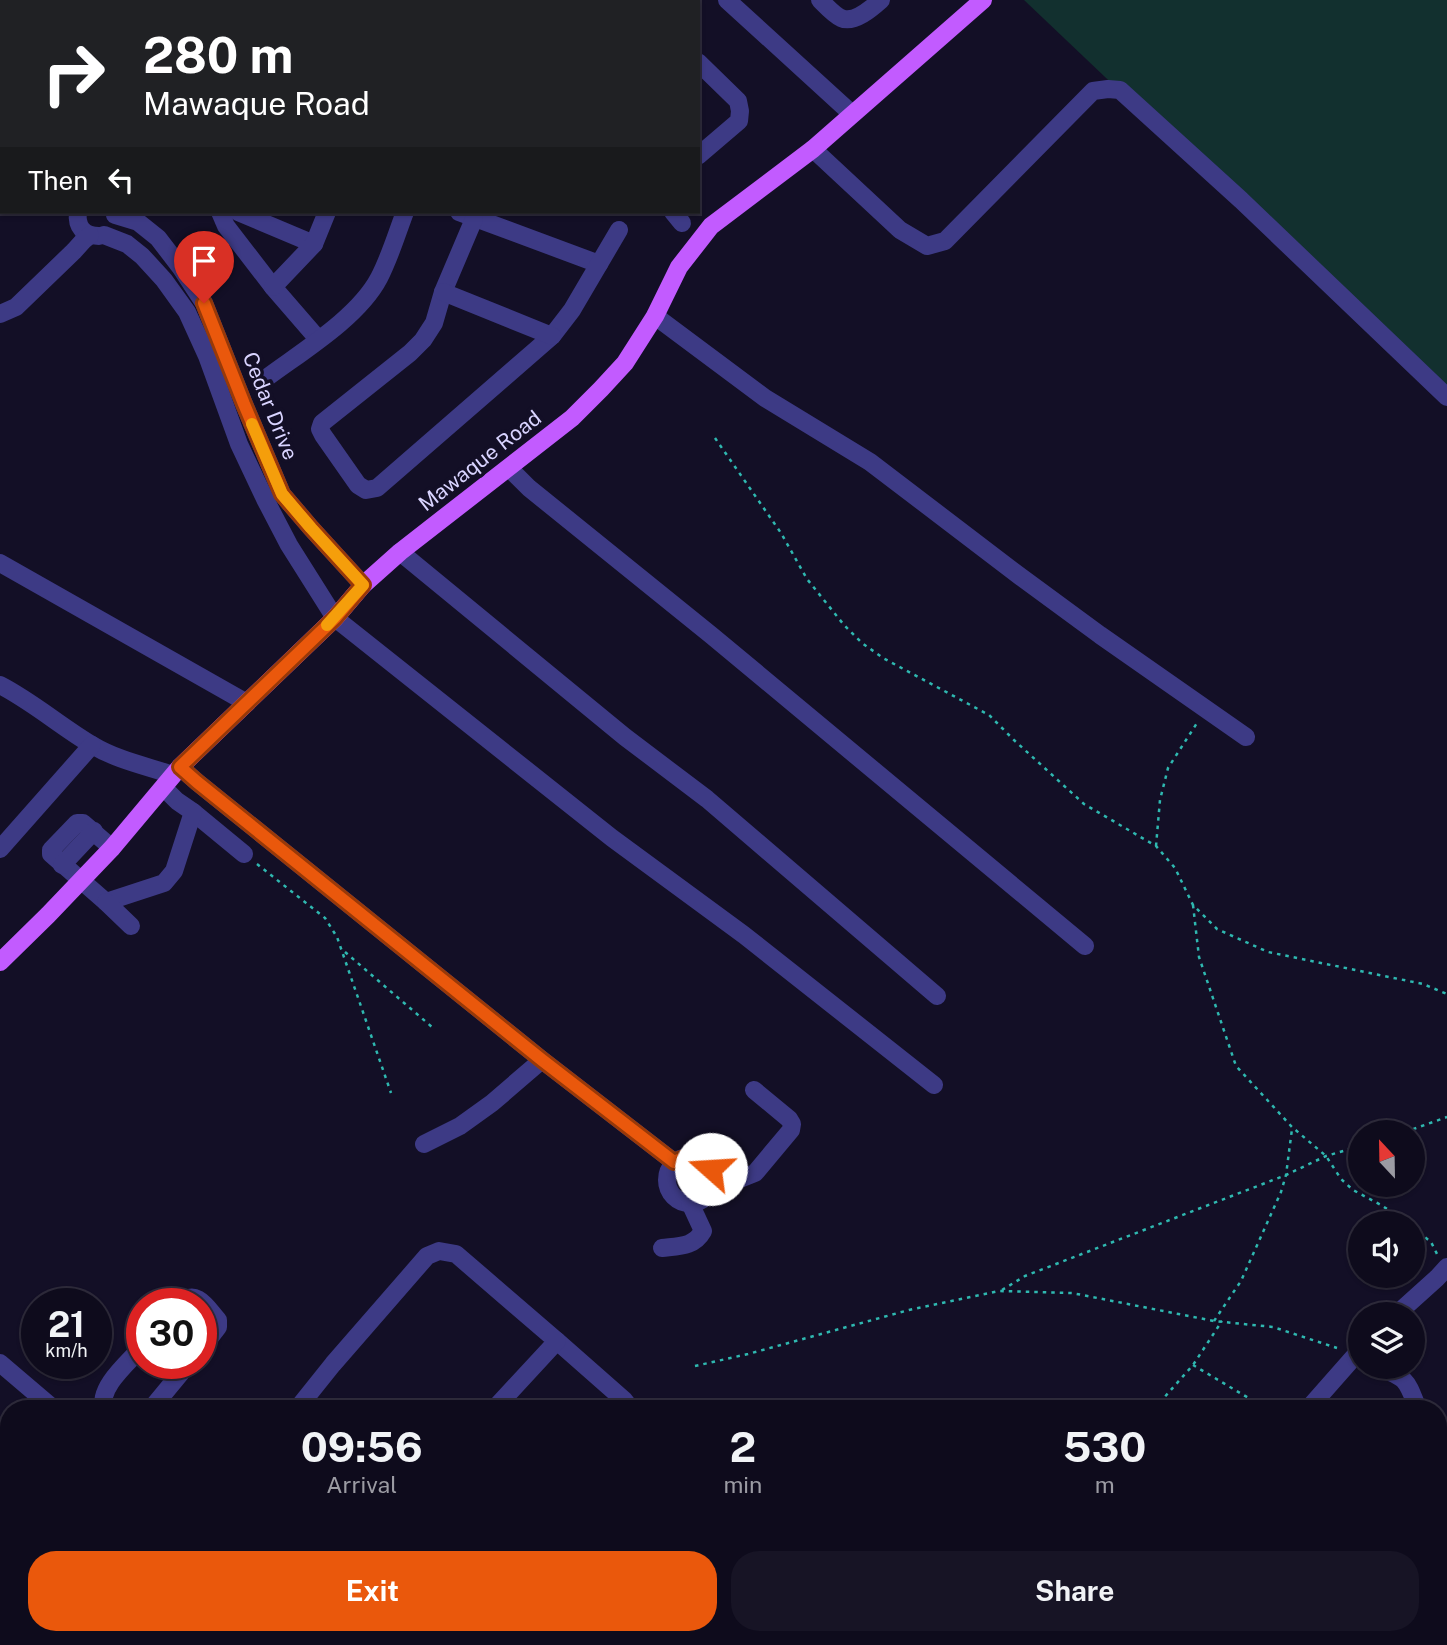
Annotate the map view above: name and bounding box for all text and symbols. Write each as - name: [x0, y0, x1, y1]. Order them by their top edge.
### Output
- text: 280 m: [143, 26, 293, 84]
- icon: right: [28, 28, 119, 119]
- text: Mawaque Road: [143, 85, 370, 122]
- icon: left: [102, 161, 140, 199]
- text: Then: [28, 165, 88, 196]
- pin: [174, 231, 234, 303]
- icon: arrive: [185, 242, 223, 280]
- street label: Cedar Drive: [238, 348, 303, 463]
- street label: Mawaque Road: [413, 405, 546, 516]
- north arrow: [1348, 1120, 1424, 1197]
- map controls: [1348, 1120, 1425, 1379]
- position arrow: [674, 1132, 748, 1206]
- button: sound: [1348, 1211, 1425, 1288]
- speed limit sign: 30: [126, 1288, 217, 1379]
- button: layers: [1348, 1302, 1425, 1379]
- text: 21: [48, 1304, 85, 1345]
- text: km/h: [45, 1340, 88, 1361]
- text: 09:56: [301, 1422, 423, 1471]
- text: 2: [730, 1422, 756, 1471]
- text: 530: [1063, 1422, 1146, 1471]
- text: Arrival: [326, 1471, 397, 1498]
- text: min: [723, 1471, 762, 1498]
- text: m: [1095, 1471, 1115, 1498]
- button: Exit: [28, 1551, 717, 1631]
- button: Share: [731, 1551, 1419, 1631]

